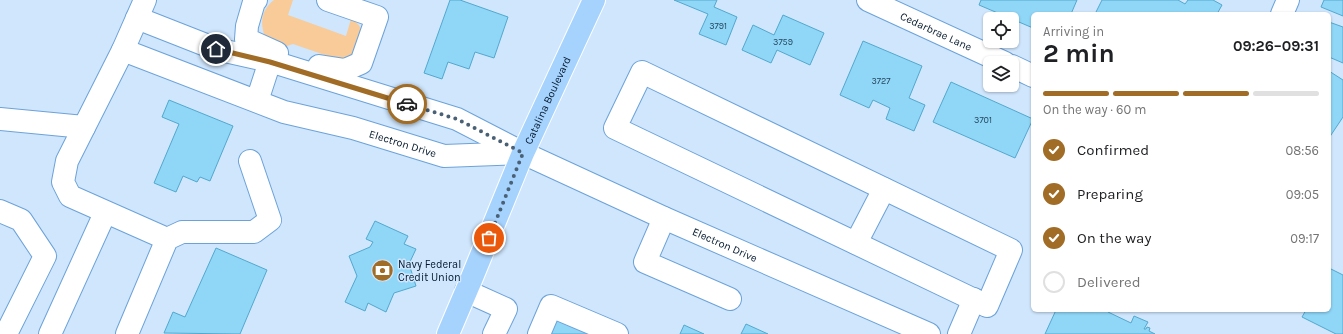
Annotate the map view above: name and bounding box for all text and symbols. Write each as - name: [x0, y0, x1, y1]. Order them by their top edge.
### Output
- street label: Cedarbrae Lane: [898, 9, 974, 54]
- map controls: [983, 12, 1019, 92]
- button: locate: [983, 12, 1019, 48]
- house number: 3791: [709, 21, 727, 31]
- text: Arriving in: [1043, 24, 1104, 39]
- pin: [199, 32, 233, 66]
- house number: 3759: [773, 37, 793, 47]
- text: 09:26–09:31: [1233, 37, 1319, 55]
- icon: home: [205, 38, 227, 60]
- text: 2 min: [1043, 38, 1115, 69]
- street label: Catalina Boulevard: [522, 54, 573, 146]
- button: layers: [983, 56, 1019, 92]
- house number: 3727: [872, 76, 891, 86]
- courier: [387, 84, 427, 124]
- icon: car: [396, 93, 418, 115]
- text: On the way · 60 m: [1043, 102, 1146, 117]
- house number: 3701: [974, 115, 992, 125]
- street label: Electron Drive: [368, 127, 438, 160]
- icon: check: [1043, 139, 1065, 161]
- text: Confirmed: [1077, 141, 1149, 159]
- text: 08:56: [1286, 143, 1319, 158]
- icon: check: [1043, 183, 1065, 205]
- text: Preparing: [1077, 185, 1143, 203]
- text: 09:05: [1286, 187, 1319, 202]
- pin: [472, 221, 506, 255]
- street label: Electron Drive: [690, 225, 760, 265]
- icon: bag: [478, 227, 500, 249]
- icon: check: [1043, 227, 1065, 249]
- text: On the way: [1077, 229, 1151, 247]
- text: 09:17: [1290, 231, 1319, 246]
- bank icon: Navy Federal Credit Union: [370, 257, 396, 283]
- place label: Navy Federal Credit Union: [398, 258, 461, 284]
- text: Delivered: [1077, 273, 1141, 291]

